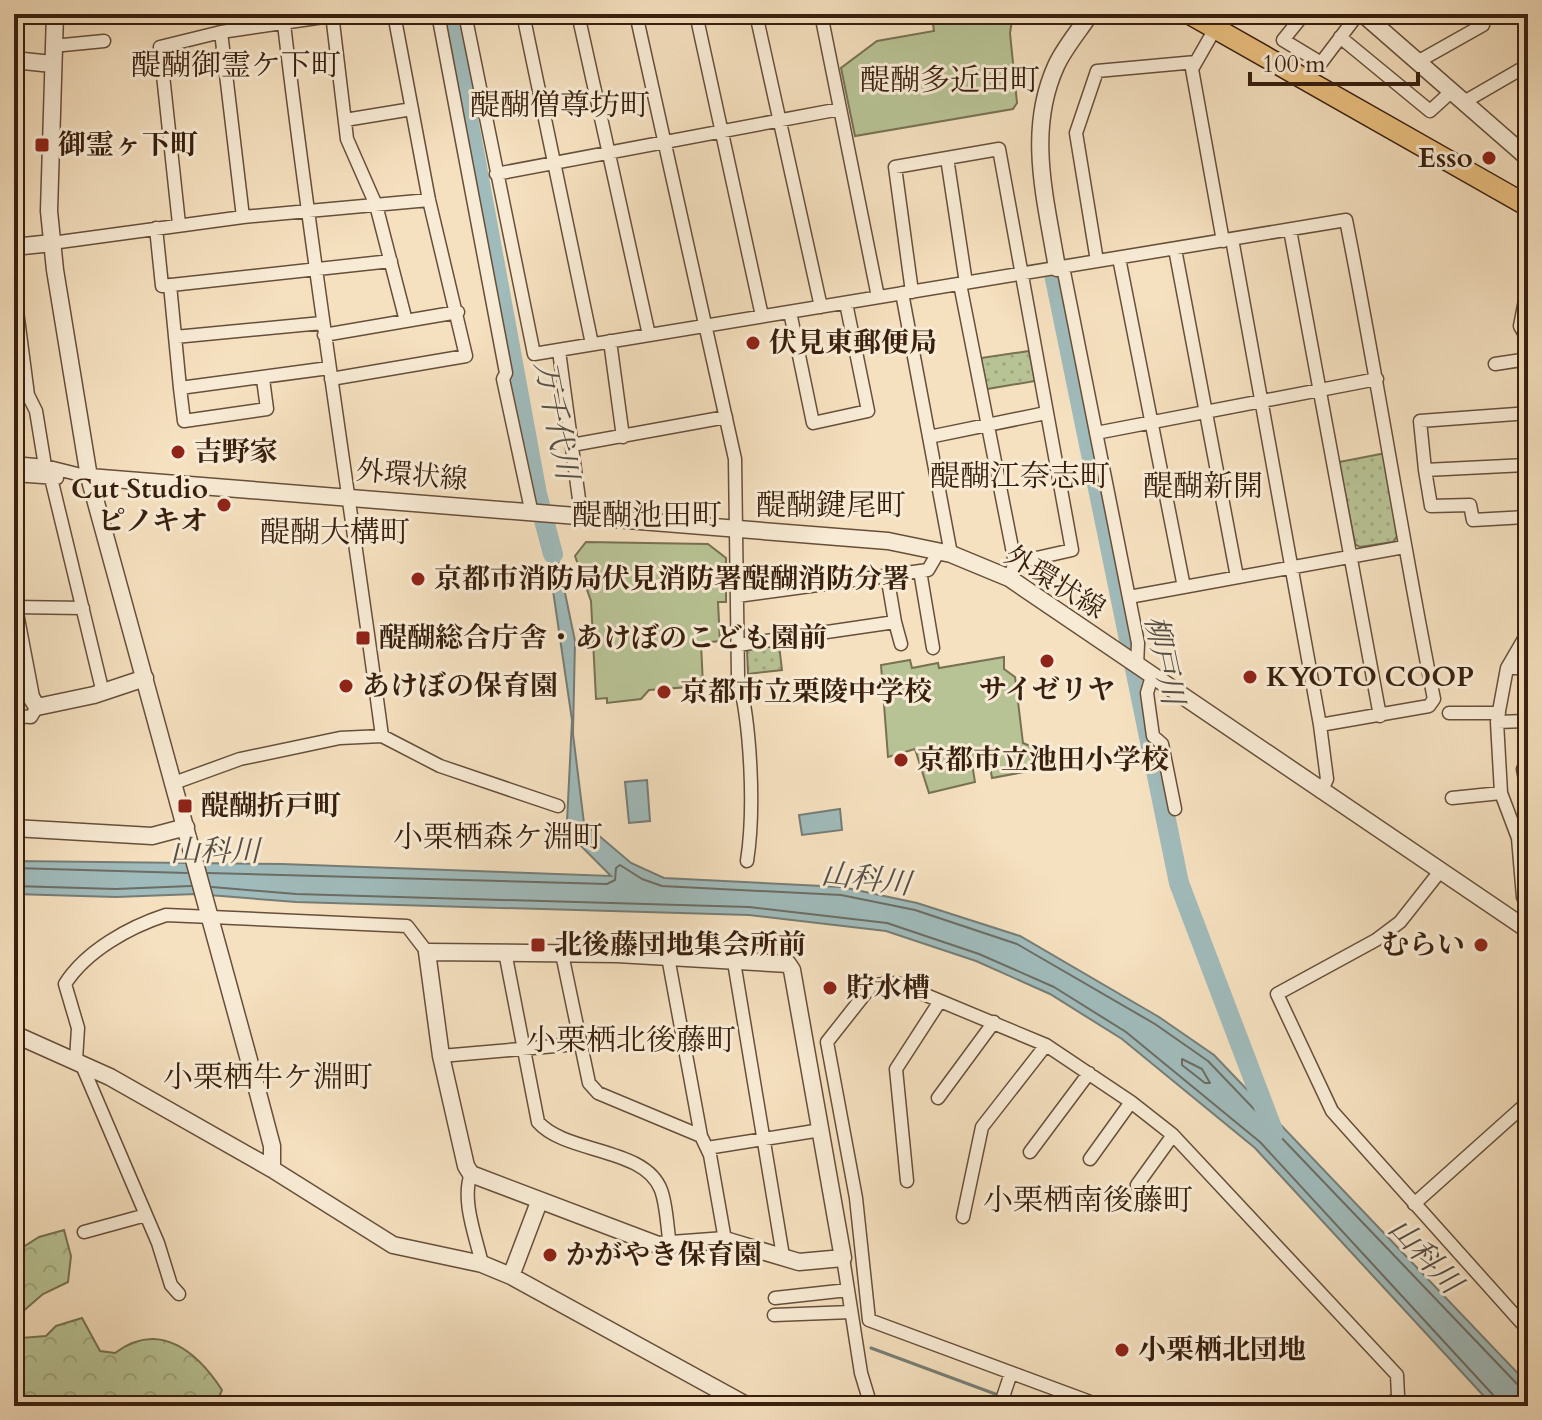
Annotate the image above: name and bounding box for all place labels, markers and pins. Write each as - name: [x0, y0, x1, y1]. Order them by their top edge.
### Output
- place label: 御霊ヶ下町: [58, 126, 198, 164]
- marker: 御霊ヶ下町: [33, 136, 51, 154]
- place label: Esso: [1418, 139, 1473, 177]
- marker: Esso: [1480, 149, 1498, 167]
- place label: 伏見東郵便局: [769, 324, 937, 362]
- marker: 伏見東郵便局: [744, 334, 762, 352]
- place label: 吉野家: [194, 433, 278, 471]
- marker: 吉野家: [169, 443, 187, 461]
- place label: Cut Studio ピノキオ: [71, 470, 208, 540]
- marker: Cut Studio ピノキオ: [215, 496, 233, 514]
- place label: 京都市消防局伏見消防署醍醐消防分署: [434, 560, 910, 598]
- marker: 京都市消防局伏見消防署醍醐消防分署: [409, 570, 427, 588]
- place label: 醍醐総合庁舎・あけぼのこども園前: [379, 619, 827, 657]
- marker: 醍醐総合庁舎・あけぼのこども園前: [354, 629, 372, 647]
- marker: サイゼリヤ: [1038, 652, 1056, 670]
- place label: KYOTO COOP: [1266, 658, 1474, 696]
- place label: あけぼの保育園: [362, 667, 558, 705]
- marker: KYOTO COOP: [1241, 668, 1259, 686]
- place label: サイゼリヤ: [979, 671, 1115, 709]
- place label: 京都市立栗陵中学校: [680, 673, 932, 711]
- marker: あけぼの保育園: [337, 677, 355, 695]
- marker: 京都市立栗陵中学校: [655, 683, 673, 701]
- place label: 京都市立池田小学校: [917, 741, 1169, 779]
- marker: 京都市立池田小学校: [892, 751, 910, 769]
- place label: 醍醐折戸町: [201, 787, 341, 825]
- marker: 醍醐折戸町: [176, 797, 194, 815]
- place label: 北後藤団地集会所前: [554, 926, 806, 964]
- place label: むらい: [1381, 926, 1465, 964]
- marker: 北後藤団地集会所前: [529, 936, 547, 954]
- marker: むらい: [1472, 936, 1490, 954]
- place label: 貯水槽: [846, 969, 930, 1007]
- marker: 貯水槽: [821, 979, 839, 997]
- place label: かがやき保育園: [566, 1236, 762, 1274]
- marker: かがやき保育園: [541, 1246, 559, 1264]
- place label: 小栗栖北団地: [1138, 1331, 1306, 1369]
- marker: 小栗栖北団地: [1113, 1341, 1131, 1359]

